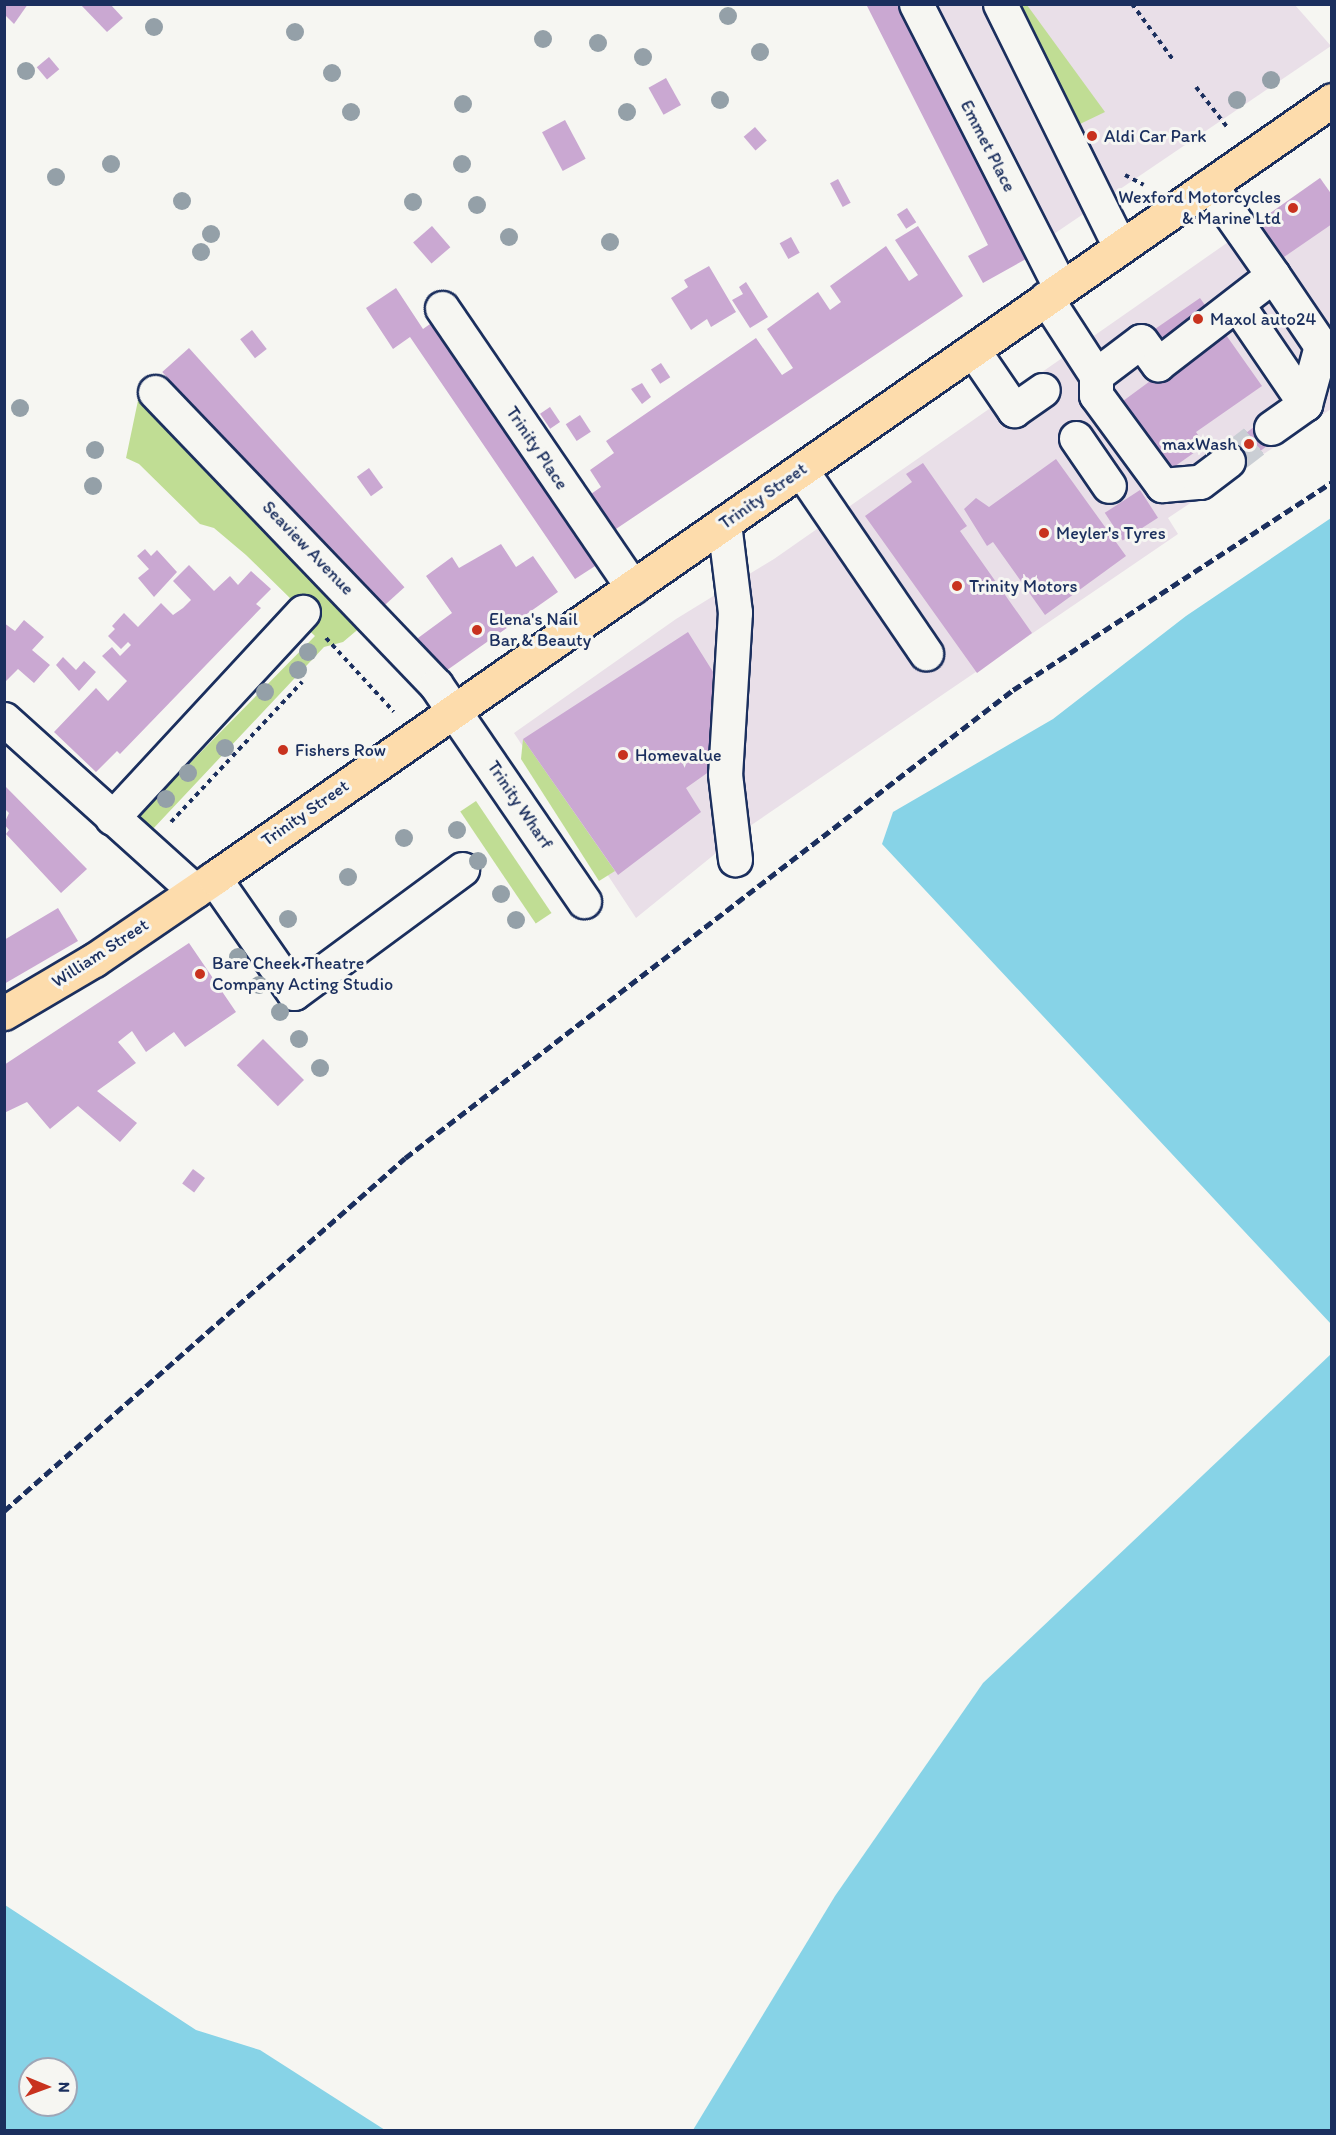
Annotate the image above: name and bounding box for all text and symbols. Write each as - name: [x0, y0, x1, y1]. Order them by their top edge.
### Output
- street label: Emmet Place: [956, 96, 1020, 196]
- place label: Aldi Car Park: [1104, 125, 1206, 147]
- marker: Aldi Car Park: [1085, 129, 1099, 143]
- place label: Wexford Motorcycles & Marine Ltd: [1119, 187, 1281, 230]
- marker: Wexford Motorcycles & Marine Ltd: [1286, 201, 1300, 215]
- place label: Maxol auto24: [1210, 308, 1316, 330]
- marker: Maxol auto24: [1191, 312, 1205, 326]
- street label: Trinity Place: [501, 402, 573, 494]
- place label: maxWash: [1162, 433, 1237, 455]
- marker: maxWash: [1242, 437, 1256, 451]
- street label: Trinity Street: [715, 458, 811, 534]
- street label: Seaview Avenue: [258, 497, 358, 599]
- place label: Meyler's Tyres: [1056, 522, 1164, 544]
- marker: Meyler's Tyres: [1037, 526, 1051, 540]
- place label: Trinity Motors: [969, 575, 1077, 597]
- marker: Trinity Motors: [950, 579, 964, 593]
- place label: Elena's Nail Bar & Beauty: [489, 609, 591, 652]
- marker: Elena's Nail Bar & Beauty: [470, 623, 484, 637]
- place label: Fishers Row: [295, 739, 386, 761]
- marker: Fishers Row: [276, 743, 290, 757]
- place label: Homevalue: [635, 744, 722, 766]
- marker: Homevalue: [616, 748, 630, 762]
- street label: Trinity Wharf: [483, 757, 557, 853]
- street label: Trinity Street: [257, 775, 353, 851]
- street label: William Street: [48, 914, 152, 992]
- place label: Bare Cheek Theatre Company Acting Studio: [212, 953, 393, 996]
- marker: Bare Cheek Theatre Company Acting Studio: [193, 967, 207, 981]
- north arrow: [18, 2057, 78, 2117]
- text: N: [55, 2082, 74, 2093]

